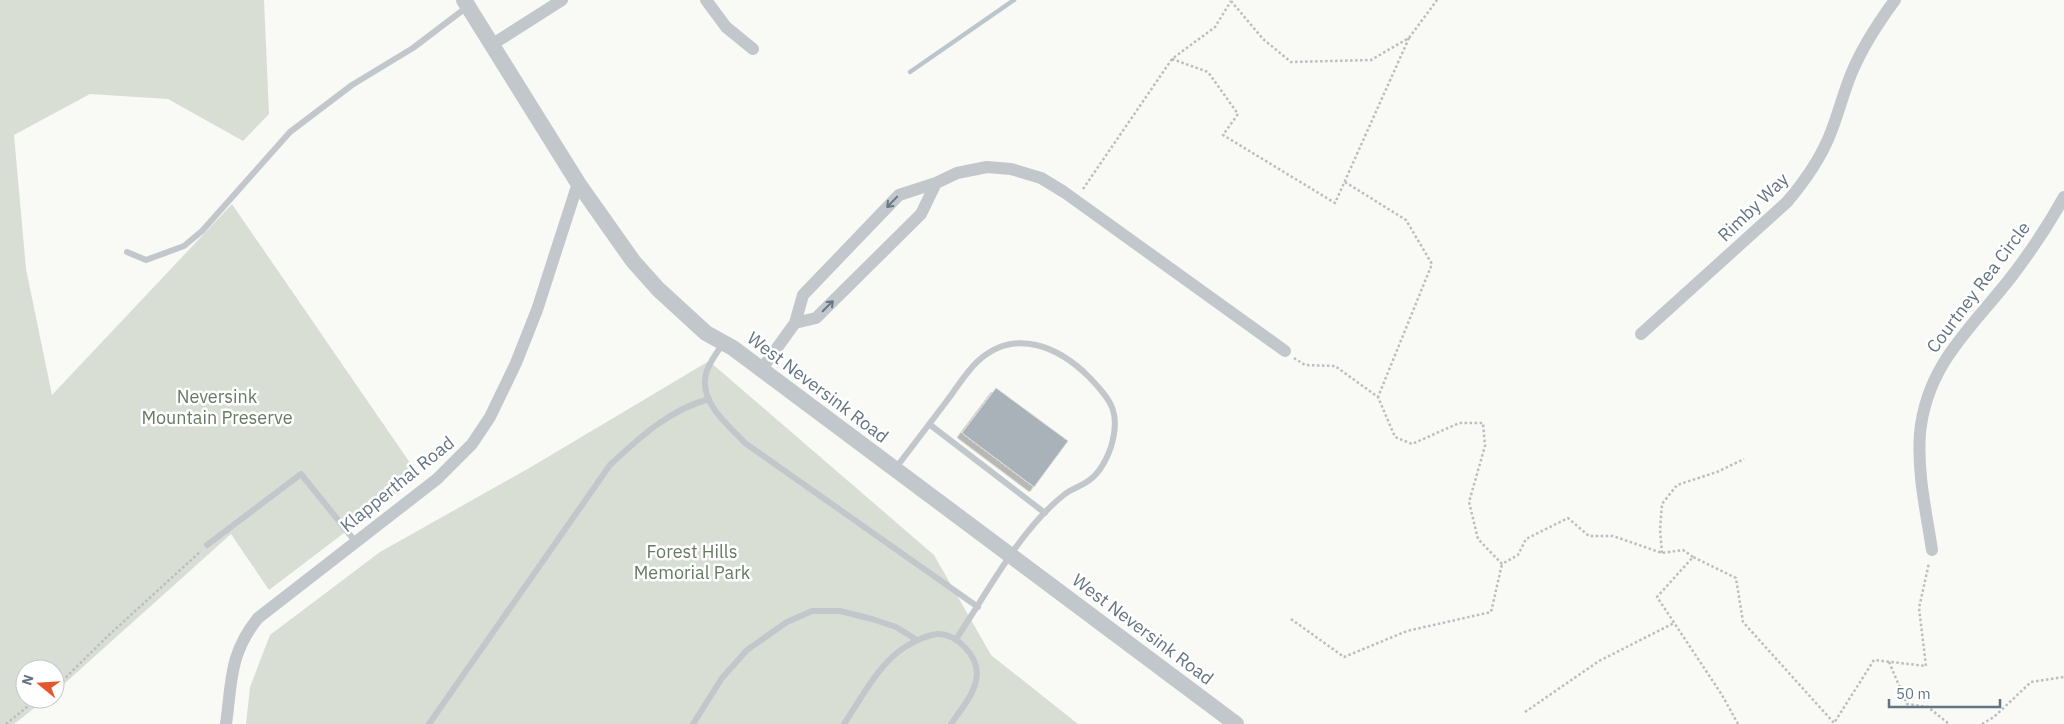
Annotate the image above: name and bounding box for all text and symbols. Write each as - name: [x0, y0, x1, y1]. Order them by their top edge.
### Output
- street label: Rimby Way: [1713, 168, 1793, 246]
- one-way arrow: [886, 196, 898, 209]
- street label: Courtney Rea Circle: [1921, 217, 2035, 357]
- one-way arrow: [822, 300, 834, 312]
- street label: West Neversink Road: [743, 326, 893, 448]
- park label: Neversink Mountain Preserve: [141, 385, 293, 429]
- street label: Klapperthal Road: [335, 431, 459, 537]
- park label: Forest Hills Memorial Park: [634, 540, 751, 584]
- street label: West Neversink Road: [1068, 568, 1218, 690]
- north arrow: [15, 659, 65, 709]
- text: N: [18, 672, 38, 688]
- scale bar: [1889, 676, 2000, 708]
- text: 50 m: [1896, 684, 1931, 703]

